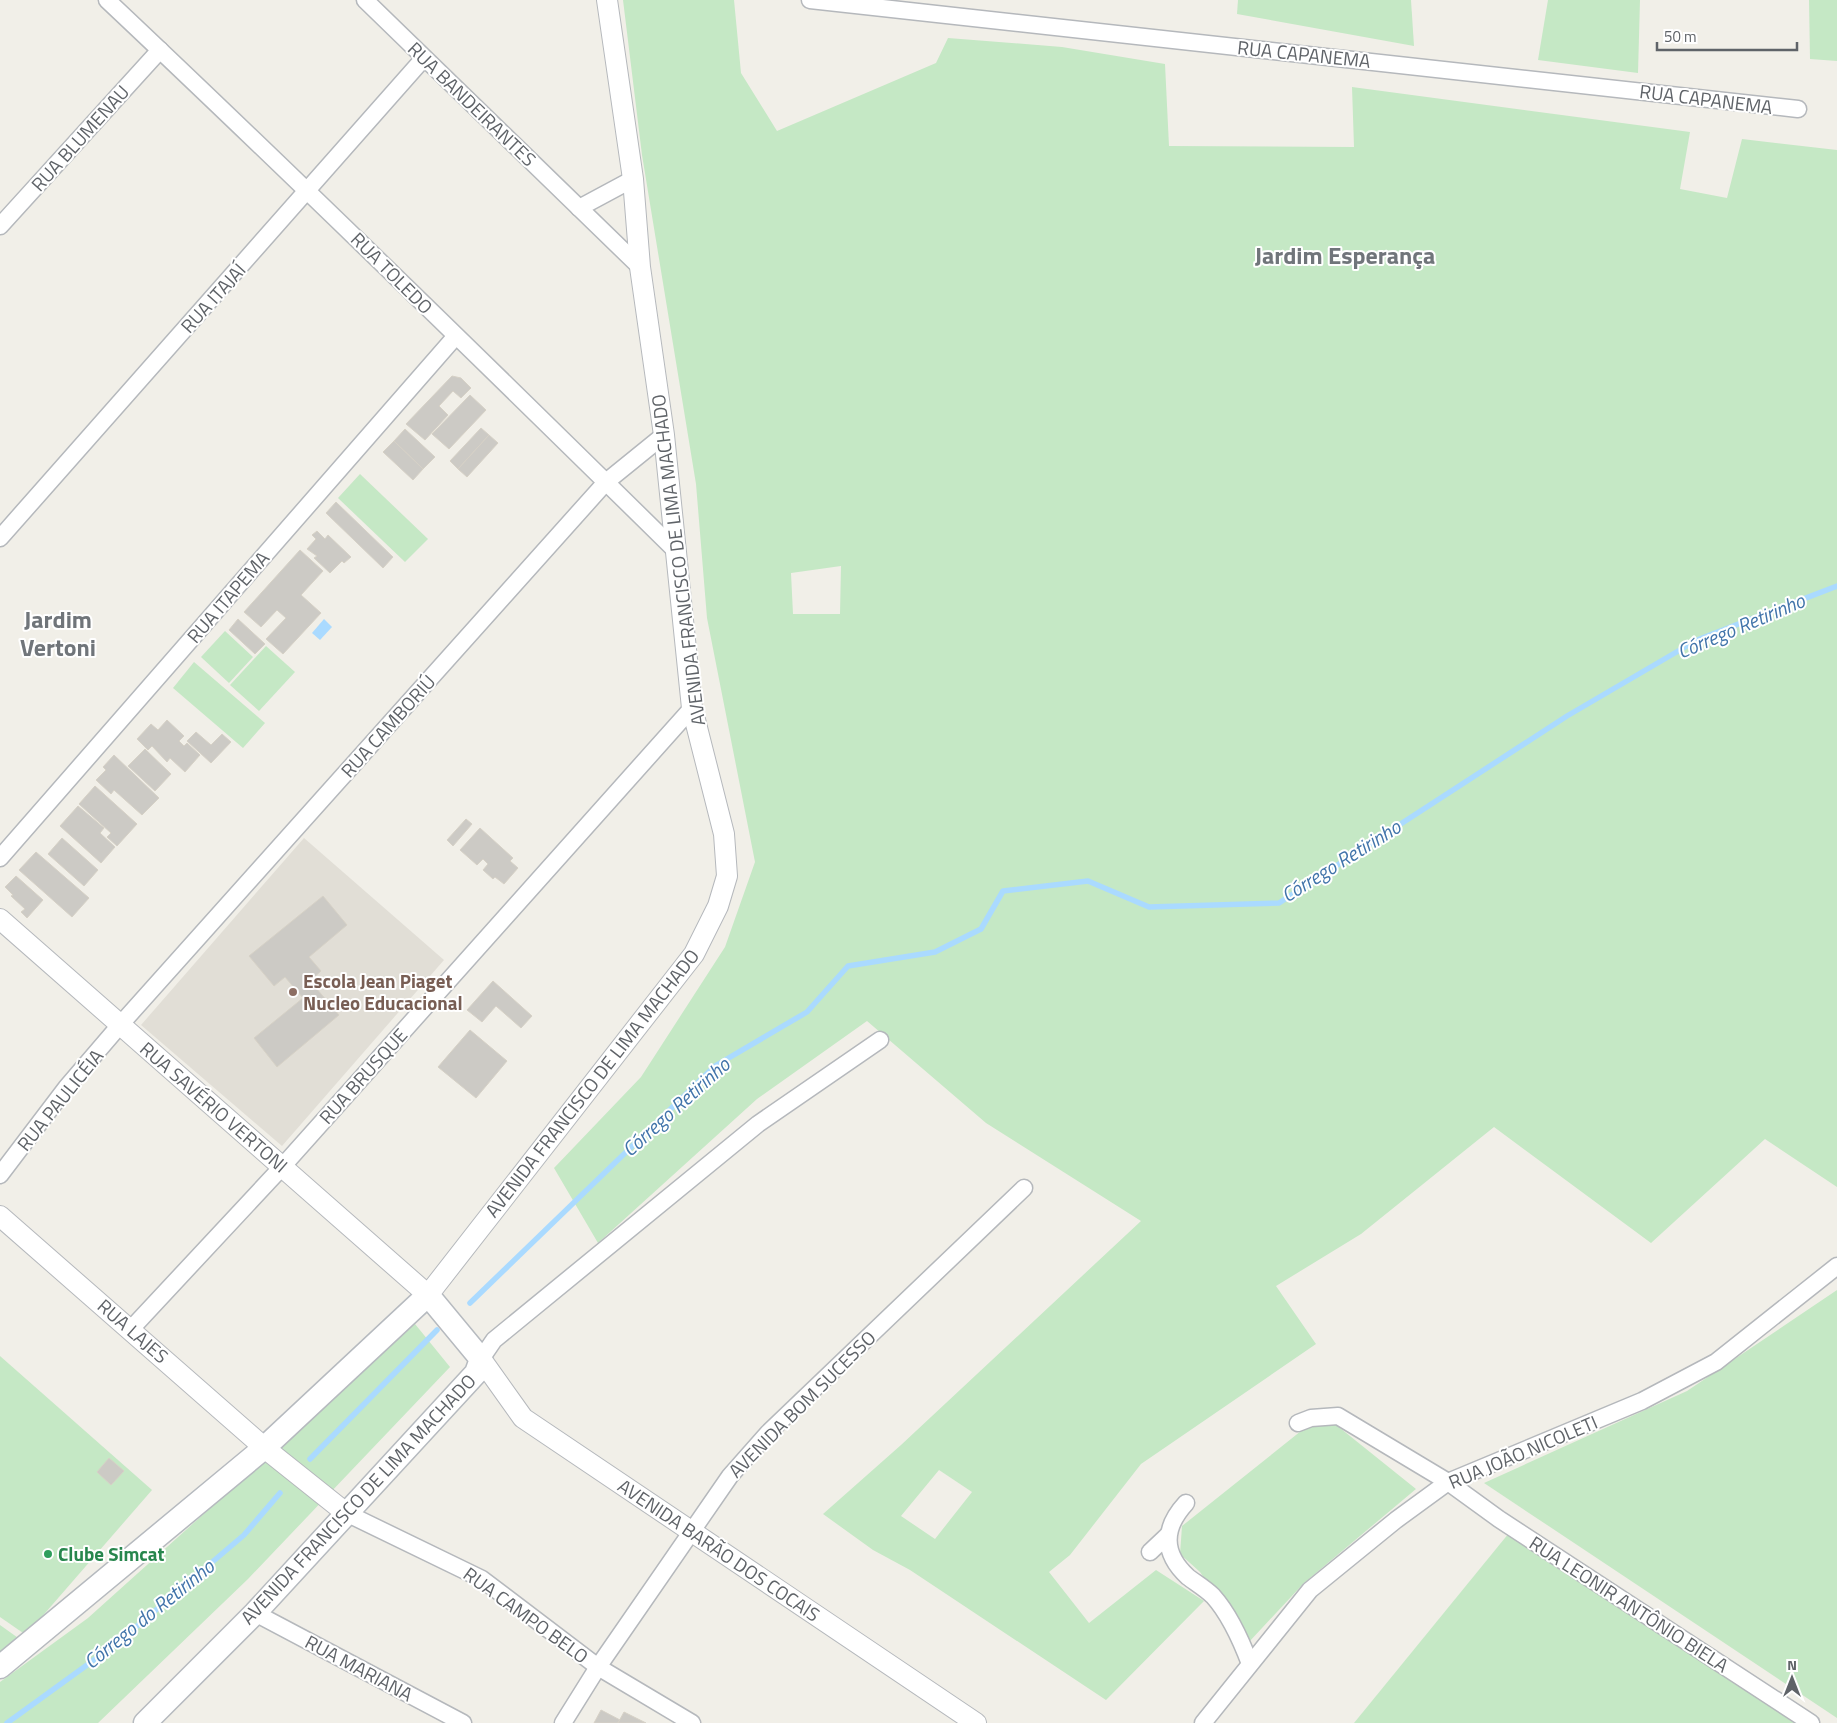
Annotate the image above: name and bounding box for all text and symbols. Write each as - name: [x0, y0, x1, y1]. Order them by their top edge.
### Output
- scale bar: [1657, 20, 1797, 52]
- text: 50 m: [1664, 25, 1697, 48]
- street label: RUA CAPANEMA: [1236, 32, 1372, 75]
- street label: RUA BANDEIRANTES: [402, 35, 543, 173]
- street label: RUA CAPANEMA: [1638, 76, 1774, 121]
- street label: RUA BLUMENAU: [24, 78, 136, 197]
- street label: RUA TOLEDO: [345, 225, 440, 320]
- district label: Jardim Esperança: [1255, 237, 1435, 273]
- street label: RUA ITAJAÍ: [173, 256, 252, 339]
- street label: AVENIDA FRANCISCO DE LIMA MACHADO: [643, 393, 712, 727]
- street label: RUA ITAPEMA: [179, 544, 276, 649]
- water label: Córrego Retirinho: [1672, 584, 1811, 666]
- district label: Jardim Vertoni: [20, 601, 96, 665]
- street label: RUA CAMBORIÚ: [333, 668, 442, 784]
- water label: Córrego Retirinho: [1275, 811, 1408, 910]
- street label: AVENIDA FRANCISCO DE LIMA MACHADO: [477, 942, 706, 1223]
- place label: Escola Jean Piaget Nucleo Educacional: [303, 966, 463, 1017]
- marker: Escola Jean Piaget Nucleo Educacional: [287, 986, 299, 998]
- street label: RUA BRUSQUE: [312, 1021, 414, 1130]
- street label: RUA SAVÉRIO VERTONI: [134, 1034, 295, 1179]
- street label: RUA PAULICÉIA: [9, 1042, 110, 1157]
- water label: Córrego Retirinho: [615, 1049, 737, 1164]
- street label: RUA LAJES: [91, 1291, 175, 1370]
- street label: AVENIDA BOM SUCESSO: [721, 1323, 882, 1484]
- street label: AVENIDA FRANCISCO DE LIMA MACHADO: [233, 1367, 482, 1631]
- street label: RUA JOÃO NICOLETI: [1444, 1407, 1602, 1496]
- street label: AVENIDA BARÃO DOS COCAIS: [612, 1471, 826, 1628]
- street label: RUA LEONIR ANTÔNIO BIELA: [1524, 1528, 1735, 1679]
- place label: Clube Simcat: [58, 1539, 165, 1568]
- marker: Clube Simcat: [42, 1548, 54, 1560]
- water label: Córrego do Retirinho: [77, 1550, 222, 1676]
- street label: RUA CAMPO BELO: [458, 1559, 595, 1670]
- street label: RUA MARIANA: [300, 1627, 418, 1708]
- north arrow: [1767, 1653, 1817, 1703]
- text: N: [1787, 1654, 1797, 1675]

